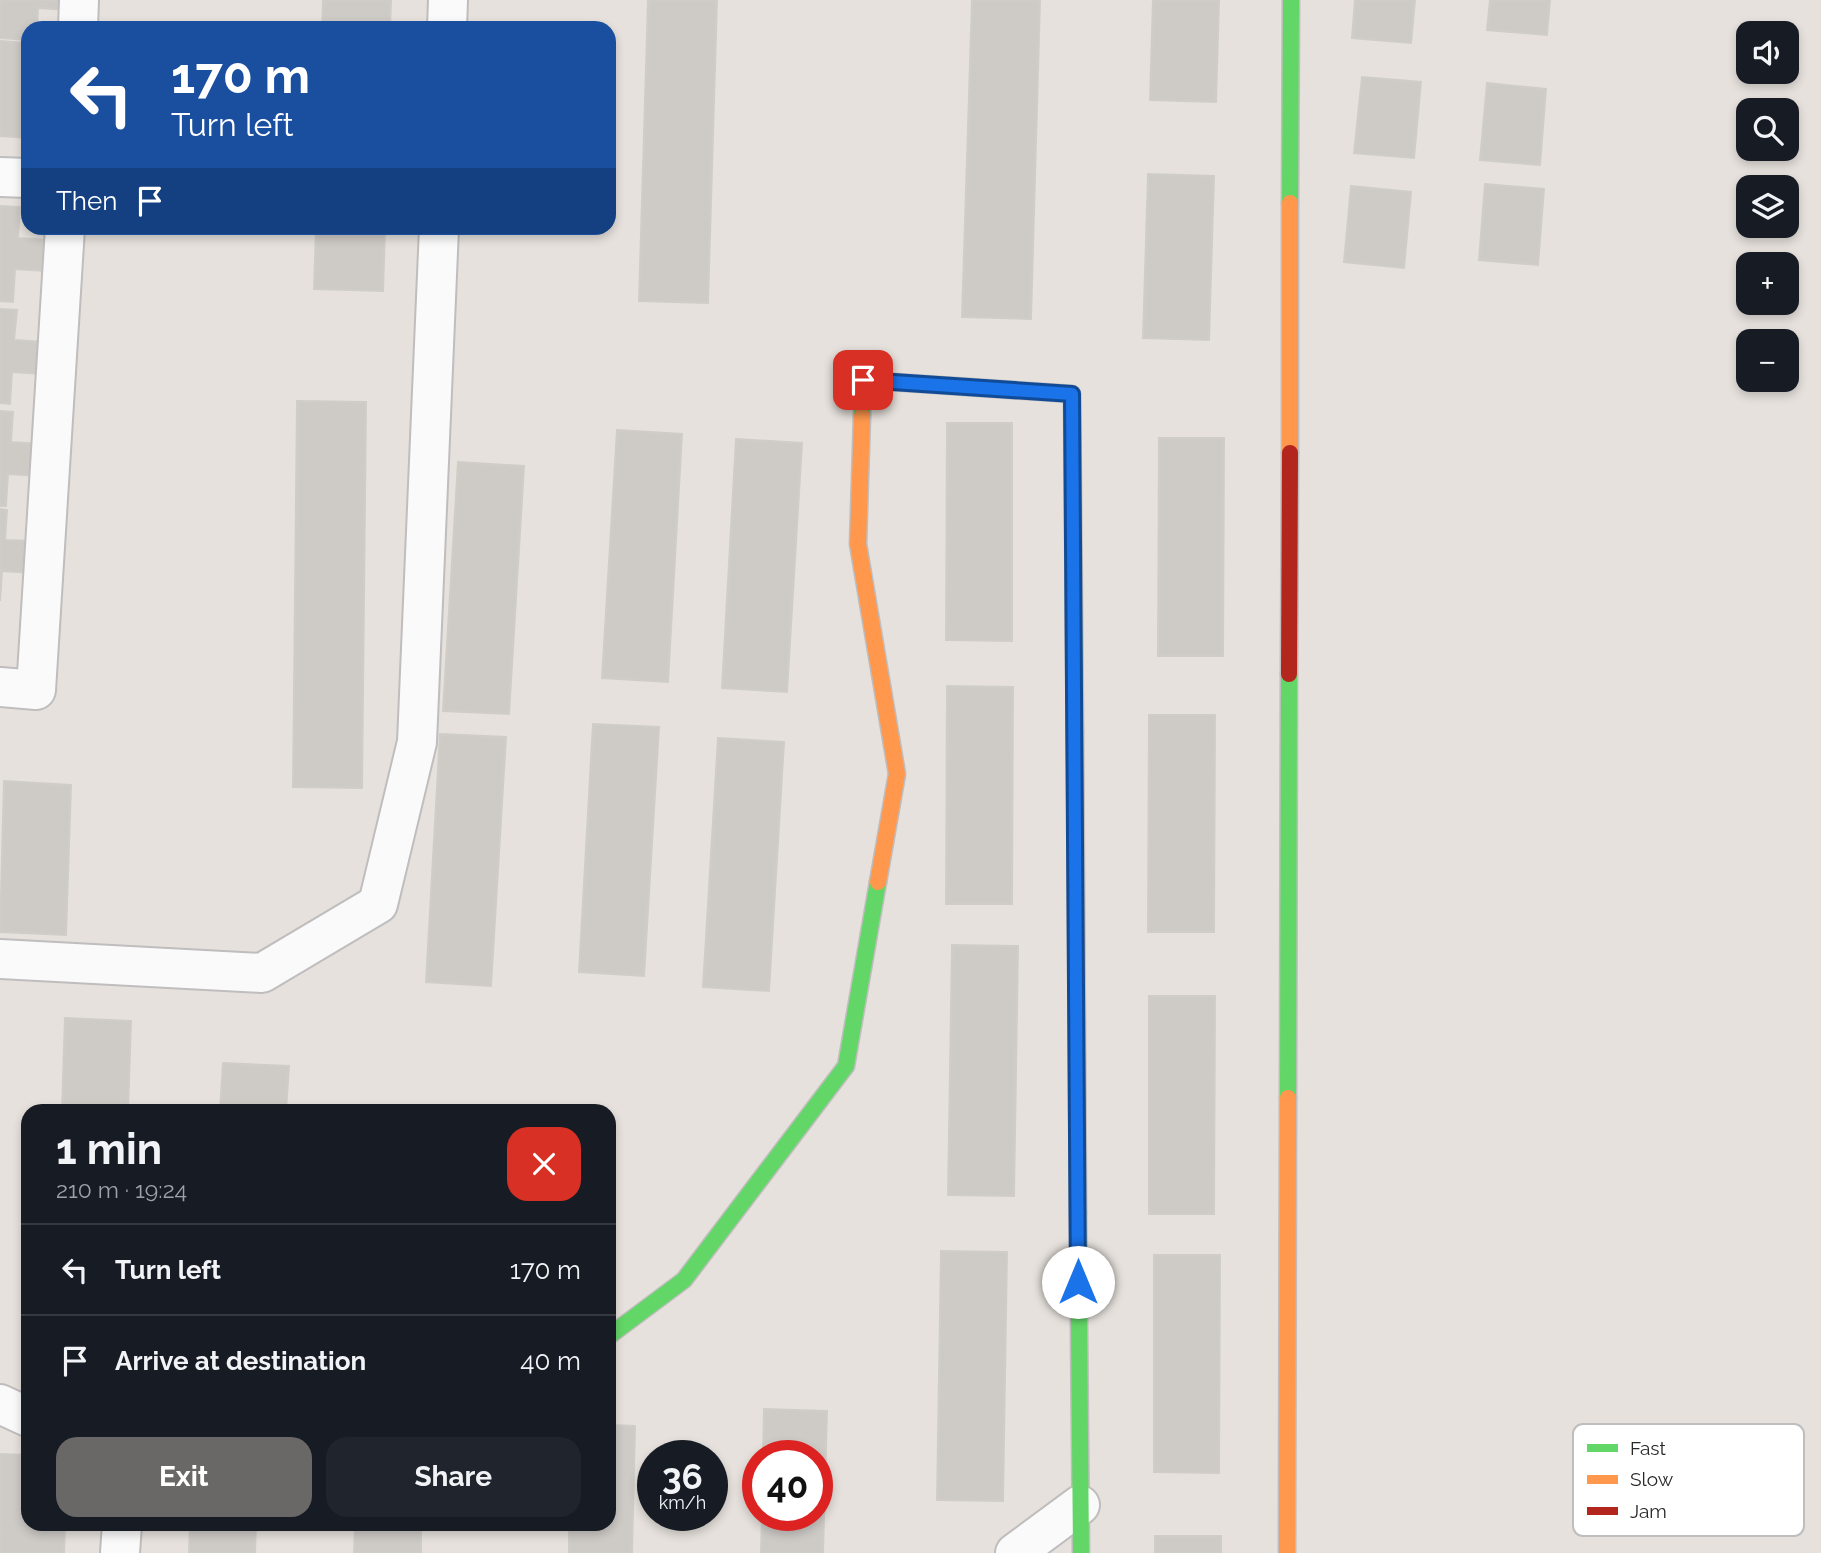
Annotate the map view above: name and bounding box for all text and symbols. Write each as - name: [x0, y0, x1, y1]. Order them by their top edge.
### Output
- map controls: [1736, 21, 1799, 392]
- button: sound: [1736, 21, 1799, 84]
- text: 170 m: [171, 47, 310, 104]
- icon: left: [56, 49, 147, 140]
- button: search: [1736, 98, 1799, 161]
- text: Turn left: [171, 106, 293, 143]
- button: layers: [1736, 175, 1799, 238]
- icon: arrive: [131, 182, 169, 220]
- text: Then: [56, 186, 117, 216]
- button: +: [1736, 252, 1799, 315]
- button: −: [1736, 329, 1799, 392]
- pin: [833, 350, 893, 410]
- icon: arrive: [844, 361, 882, 399]
- text: 1 min: [56, 1125, 162, 1174]
- button: close: [507, 1127, 581, 1201]
- text: 210 m · 19:24: [56, 1176, 187, 1203]
- position arrow: [1041, 1245, 1115, 1319]
- icon: left: [56, 1251, 94, 1289]
- text: Turn left: [115, 1255, 221, 1285]
- text: 170 m: [510, 1255, 581, 1285]
- icon: arrive: [56, 1342, 94, 1380]
- text: Arrive at destination: [115, 1346, 366, 1376]
- text: 40 m: [520, 1346, 581, 1376]
- legend: [1573, 1424, 1804, 1536]
- button: Exit: [56, 1437, 312, 1517]
- button: Share: [326, 1437, 581, 1517]
- text: Fast: [1630, 1437, 1666, 1459]
- speed limit sign: 40: [742, 1440, 833, 1531]
- text: 36: [662, 1456, 703, 1497]
- text: Slow: [1630, 1468, 1674, 1490]
- text: km/h: [659, 1492, 706, 1513]
- text: Jam: [1630, 1500, 1667, 1522]

